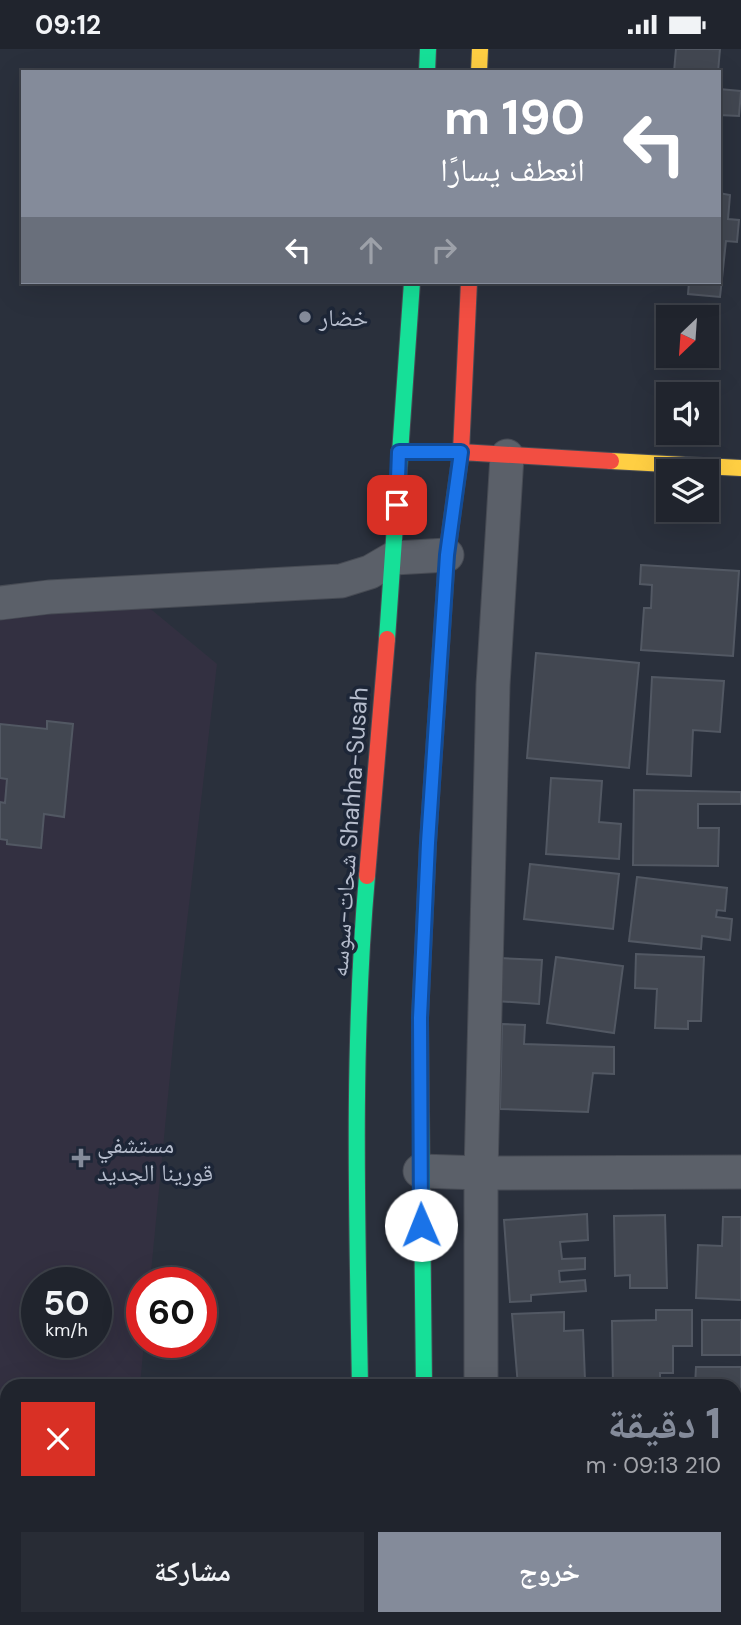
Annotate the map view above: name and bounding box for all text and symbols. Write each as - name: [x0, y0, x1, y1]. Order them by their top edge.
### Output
- text: 09:12: [35, 8, 101, 42]
- text: 190 m: [444, 85, 585, 149]
- icon: left: [609, 98, 700, 189]
- text: انعطف يسارًا: [440, 149, 585, 191]
- icon: left: [279, 231, 317, 269]
- icon: ahead: [352, 231, 390, 269]
- icon: right: [425, 231, 463, 269]
- place label: خضار: [318, 302, 368, 333]
- north arrow: [656, 305, 719, 367]
- map controls: [656, 305, 719, 522]
- marker: خضار: [297, 309, 313, 325]
- button: sound: [656, 382, 719, 445]
- button: layers: [656, 459, 719, 522]
- pin: [367, 475, 427, 535]
- icon: arrive: [378, 486, 416, 524]
- street label: شحات-سوسه Shahha-Susah: [323, 686, 375, 978]
- place label: مستشفي قورينا الجديد: [97, 1129, 213, 1188]
- marker: مستشفي قورينا الجديد: [71, 1148, 91, 1168]
- position arrow: [384, 1188, 458, 1262]
- speed limit sign: 60: [126, 1267, 217, 1358]
- text: 50: [43, 1280, 90, 1326]
- text: km/h: [45, 1318, 88, 1342]
- text: 1 دقيقة: [608, 1396, 721, 1451]
- button: close: [21, 1402, 95, 1476]
- text: 210 m · 09:13: [586, 1450, 721, 1480]
- button: مشاركة: [21, 1532, 364, 1612]
- button: خروج: [378, 1532, 721, 1612]

